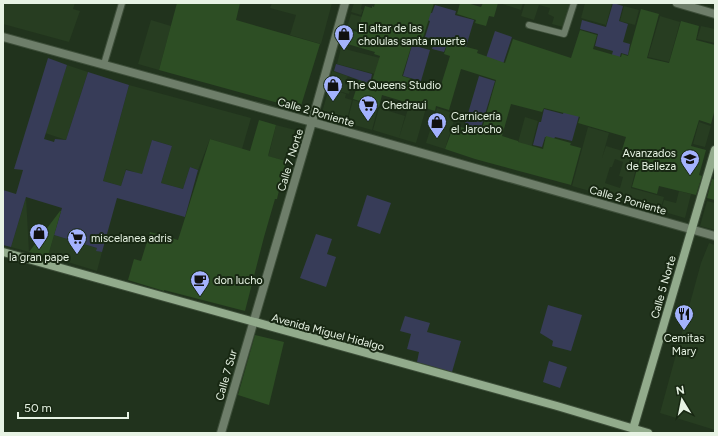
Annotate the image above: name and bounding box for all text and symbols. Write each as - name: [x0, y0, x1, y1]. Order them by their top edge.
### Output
- place label: El altar de las cholulas santa muerte: [358, 22, 466, 48]
- shop icon: El altar de las cholulas santa muerte: [333, 23, 355, 51]
- shop icon: The Queens Studio: [322, 74, 344, 102]
- place label: The Queens Studio: [347, 79, 441, 92]
- supermarket icon: Chedraui: [357, 94, 379, 122]
- street label: Calle 2 Poniente: [276, 95, 356, 130]
- place label: Chedraui: [382, 99, 427, 112]
- place label: Carnicería el Jarocho: [451, 110, 502, 136]
- shop icon: Carnicería el Jarocho: [426, 111, 448, 139]
- street label: Calle 7 Norte: [275, 127, 306, 193]
- place label: Avanzados de Belleza: [622, 147, 676, 173]
- school or university icon: Avanzados de Belleza: [679, 148, 701, 176]
- street label: Calle 2 Poniente: [588, 183, 668, 218]
- shop icon: la gran pape: [28, 222, 50, 250]
- supermarket icon: miscelanea adris: [66, 227, 88, 255]
- place label: miscelanea adris: [91, 232, 172, 245]
- place label: la gran pape: [9, 251, 69, 264]
- street label: Calle 5 Norte: [648, 254, 679, 320]
- cafe icon: don lucho: [189, 269, 211, 297]
- place label: don lucho: [214, 274, 263, 287]
- restaurant icon: Cemitas Mary: [673, 303, 695, 331]
- street label: Avenida Miguel Hidalgo: [270, 311, 386, 354]
- place label: Cemitas Mary: [664, 332, 704, 358]
- street label: Calle 7 Sur: [213, 348, 240, 402]
- north arrow: [662, 380, 702, 420]
- text: N: [675, 384, 686, 398]
- scale bar: [18, 394, 128, 420]
- text: 50 m: [24, 401, 52, 415]

